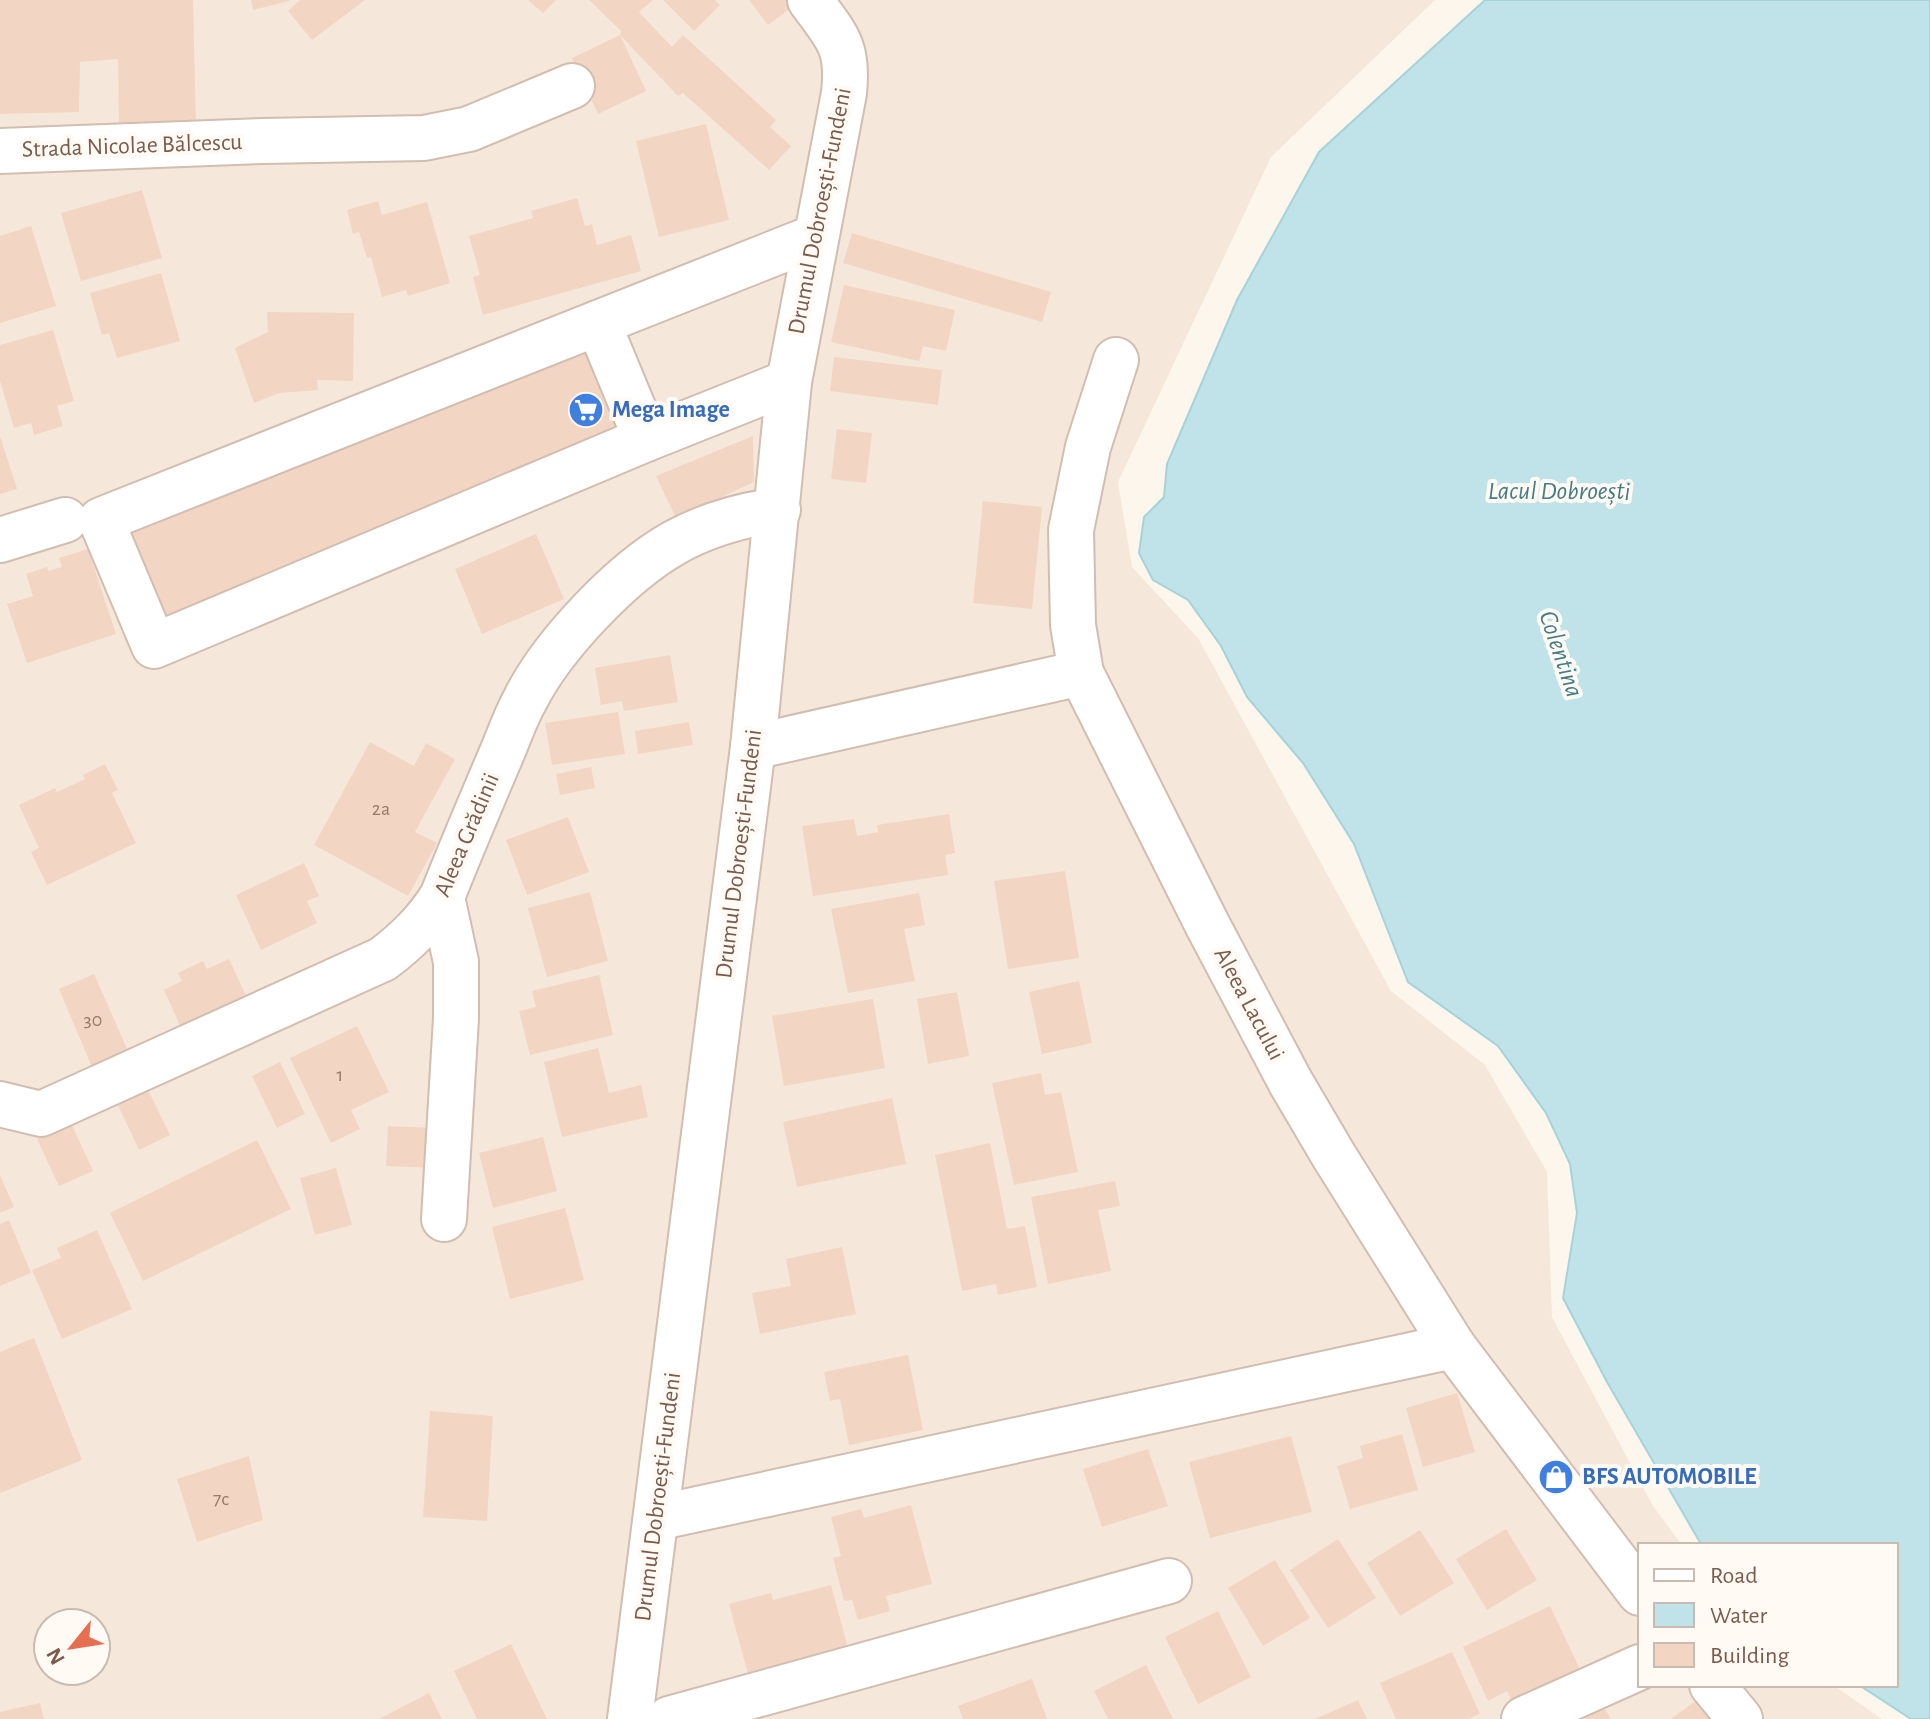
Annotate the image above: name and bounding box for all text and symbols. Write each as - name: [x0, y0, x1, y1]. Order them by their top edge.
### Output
- street label: Drumul Dobroești-Fundeni: [784, 86, 857, 337]
- street label: Strada Nicolae Bălcescu: [21, 130, 243, 162]
- supermarket icon: Mega Image: [567, 391, 605, 429]
- place label: Mega Image: [612, 398, 730, 422]
- water label: Lacul Dobroești: [1488, 478, 1631, 506]
- water label: Colentina: [1534, 608, 1588, 700]
- street label: Drumul Dobroești-Fundeni: [712, 728, 767, 980]
- street label: Aleea Grădinii: [430, 770, 504, 900]
- house number: 2a: [372, 799, 390, 819]
- street label: Aleea Lacului: [1209, 944, 1289, 1064]
- house number: 30: [84, 1010, 102, 1030]
- house number: 1: [337, 1065, 343, 1085]
- street label: Drumul Dobroești-Fundeni: [631, 1371, 686, 1623]
- shop icon: BFS AUTOMOBILE: [1537, 1458, 1575, 1496]
- place label: BFS AUTOMOBILE: [1582, 1465, 1756, 1489]
- house number: 7c: [213, 1489, 229, 1509]
- legend: [1638, 1543, 1898, 1687]
- text: Road: [1710, 1564, 1758, 1588]
- text: Water: [1710, 1604, 1768, 1628]
- north arrow: [32, 1607, 112, 1687]
- text: N: [42, 1644, 69, 1669]
- text: Building: [1710, 1644, 1789, 1668]

